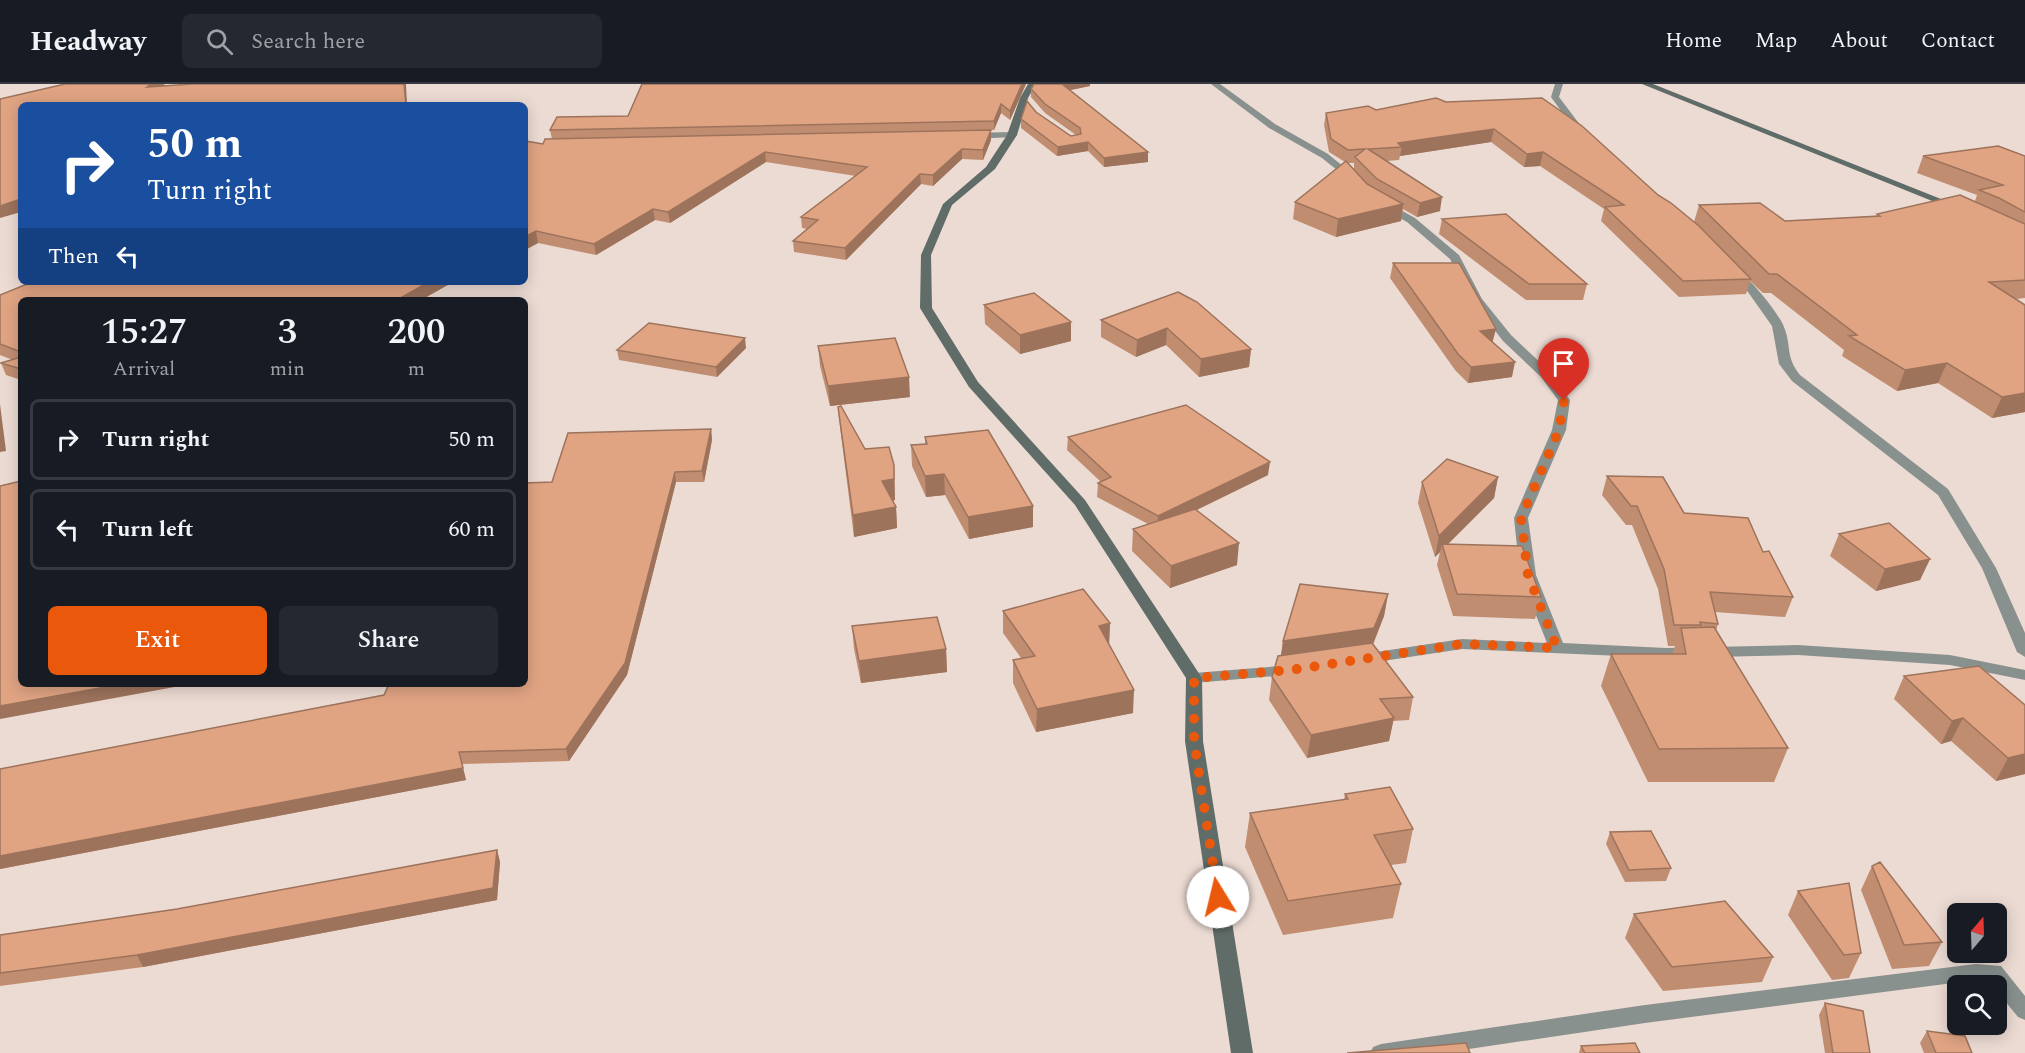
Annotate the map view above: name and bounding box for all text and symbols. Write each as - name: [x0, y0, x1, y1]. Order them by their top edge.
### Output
- search box: [182, 14, 602, 68]
- text: Headway: [30, 20, 146, 63]
- icon: search: [203, 25, 236, 58]
- text: Search here: [251, 25, 365, 58]
- text: Home: [1665, 25, 1722, 57]
- text: Map: [1755, 25, 1797, 57]
- text: About: [1830, 25, 1888, 57]
- text: Contact: [1921, 25, 1995, 57]
- text: 50 m: [147, 113, 242, 176]
- icon: right: [48, 126, 126, 204]
- text: Turn right: [147, 170, 272, 212]
- text: Then: [48, 240, 99, 273]
- icon: left: [111, 240, 144, 273]
- text: 15:27: [101, 305, 187, 360]
- text: 3: [278, 305, 297, 360]
- text: 200: [387, 305, 445, 360]
- pin: [1538, 338, 1589, 400]
- icon: arrive: [1547, 347, 1580, 380]
- text: Arrival: [113, 354, 175, 384]
- text: min: [270, 354, 305, 384]
- text: m: [408, 354, 425, 384]
- icon: right: [51, 423, 84, 456]
- text: Turn right: [102, 423, 209, 456]
- text: 50 m: [449, 423, 495, 456]
- icon: left: [51, 513, 84, 546]
- text: Turn left: [102, 513, 194, 546]
- text: 60 m: [449, 513, 495, 546]
- button: Exit: [48, 606, 267, 675]
- button: Share: [279, 606, 498, 675]
- position arrow: [1186, 865, 1250, 929]
- north arrow: [1947, 903, 2007, 963]
- map controls: [1947, 903, 2007, 1035]
- button: search: [1947, 975, 2007, 1035]

